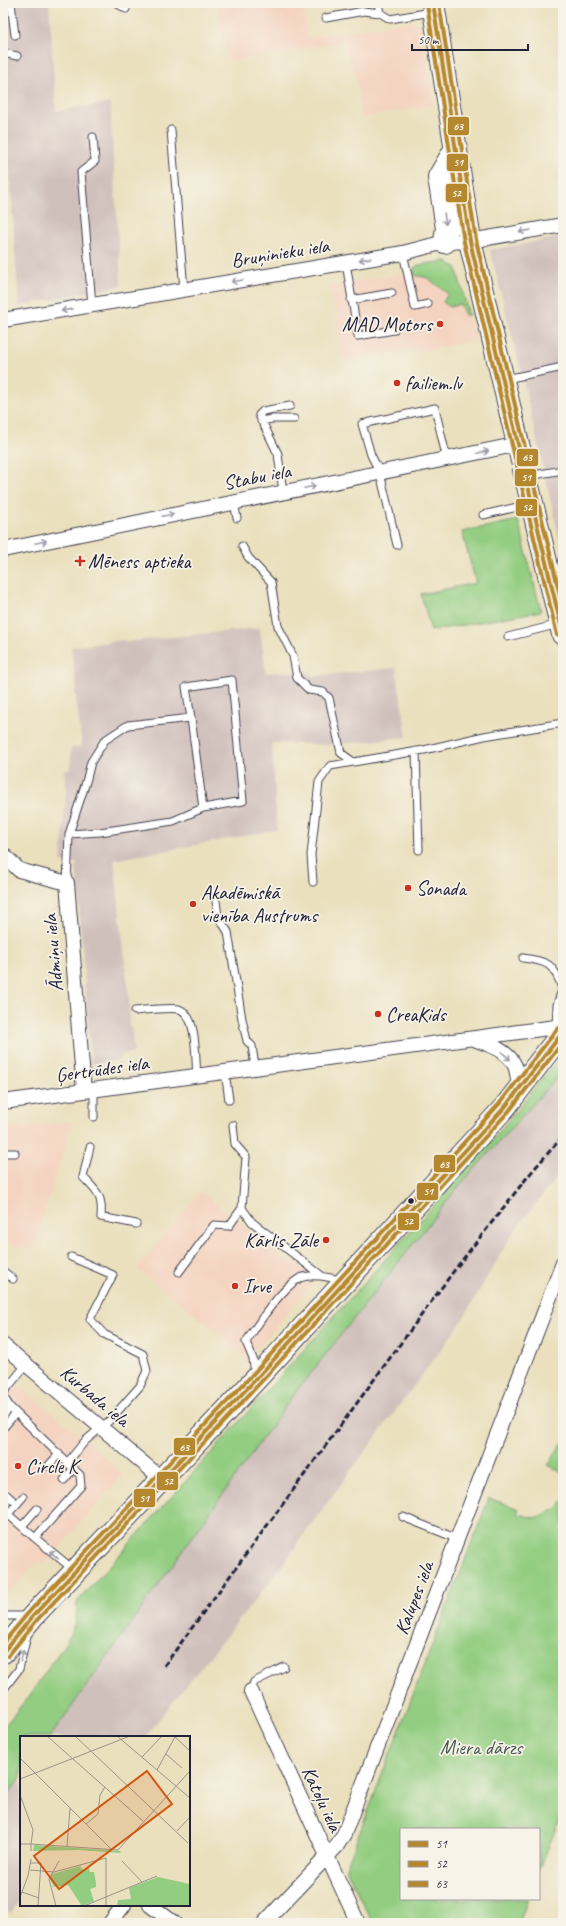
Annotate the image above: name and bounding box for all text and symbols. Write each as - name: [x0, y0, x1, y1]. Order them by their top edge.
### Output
- scale bar: [412, 26, 528, 52]
- text: 50 m: [418, 32, 440, 48]
- line badge: 63: [447, 116, 470, 136]
- text: 63: [453, 119, 464, 133]
- line badge: 51: [446, 153, 469, 172]
- text: 51: [453, 155, 464, 169]
- line badge: 52: [445, 183, 468, 203]
- text: 52: [451, 186, 462, 200]
- one-way arrow: [441, 212, 449, 225]
- one-way arrow: [518, 228, 531, 236]
- street label: Bruņinieku iela: [229, 233, 332, 273]
- one-way arrow: [359, 256, 372, 264]
- one-way arrow: [230, 277, 243, 285]
- one-way arrow: [61, 306, 74, 314]
- place label: MAD Motors: [342, 312, 434, 337]
- marker: MAD Motors: [435, 319, 445, 329]
- place label: failiem.lv: [405, 371, 463, 396]
- marker: failiem.lv: [392, 378, 402, 388]
- one-way arrow: [476, 448, 489, 456]
- line badge: 63: [516, 448, 539, 467]
- text: 63: [522, 450, 533, 464]
- street label: Stabu iela: [221, 458, 295, 496]
- line badge: 51: [514, 468, 537, 487]
- text: 51: [521, 470, 532, 484]
- one-way arrow: [303, 483, 316, 491]
- line badge: 52: [515, 498, 538, 517]
- text: 52: [522, 500, 533, 514]
- one-way arrow: [162, 511, 175, 519]
- one-way arrow: [34, 538, 47, 546]
- place label: Mēness aptieka: [88, 549, 193, 574]
- marker: Mēness aptieka: [75, 556, 85, 566]
- place label: Sonada: [416, 876, 467, 901]
- place label: Akadēmiskā vienība Austrums: [201, 880, 320, 928]
- marker: Sonada: [403, 883, 413, 893]
- marker: Akadēmiskā vienība Austrums: [188, 899, 198, 909]
- street label: Ādmiņu iela: [37, 912, 69, 993]
- place label: CreaKids: [386, 1002, 448, 1027]
- marker: CreaKids: [373, 1009, 383, 1019]
- street label: Ģertrūdes iela: [54, 1050, 151, 1088]
- one-way arrow: [500, 1051, 511, 1060]
- line badge: 63: [433, 1154, 456, 1173]
- text: 63: [439, 1157, 450, 1171]
- line badge: 51: [416, 1182, 439, 1201]
- text: 51: [423, 1184, 434, 1198]
- unlabelled marker: [406, 1196, 416, 1206]
- line badge: 52: [397, 1212, 420, 1231]
- text: 52: [403, 1214, 414, 1228]
- place label: Kārlis Zāle: [244, 1228, 319, 1253]
- marker: Kārlis Zāle: [321, 1235, 331, 1245]
- place label: Irve: [243, 1274, 273, 1299]
- marker: Irve: [230, 1281, 240, 1291]
- street label: Kurbada iela: [55, 1360, 136, 1433]
- line badge: 63: [173, 1437, 196, 1456]
- text: 63: [179, 1440, 190, 1454]
- place label: Circle K: [26, 1454, 82, 1479]
- marker: Circle K: [13, 1461, 23, 1471]
- line badge: 52: [156, 1471, 179, 1491]
- text: 52: [163, 1474, 174, 1488]
- line badge: 51: [133, 1488, 156, 1508]
- text: 51: [139, 1491, 150, 1505]
- one-way arrow: [49, 1551, 59, 1560]
- street label: Kalupes iela: [389, 1556, 440, 1638]
- one-way arrow: [19, 1650, 26, 1663]
- park label: Miera dārzs: [440, 1735, 524, 1760]
- inset map: [20, 1736, 190, 1906]
- street label: Katoļu iela: [296, 1762, 349, 1837]
- legend: [400, 1828, 540, 1900]
- text: 51: [436, 1836, 447, 1852]
- text: 52: [436, 1856, 448, 1872]
- text: 63: [436, 1876, 448, 1892]

